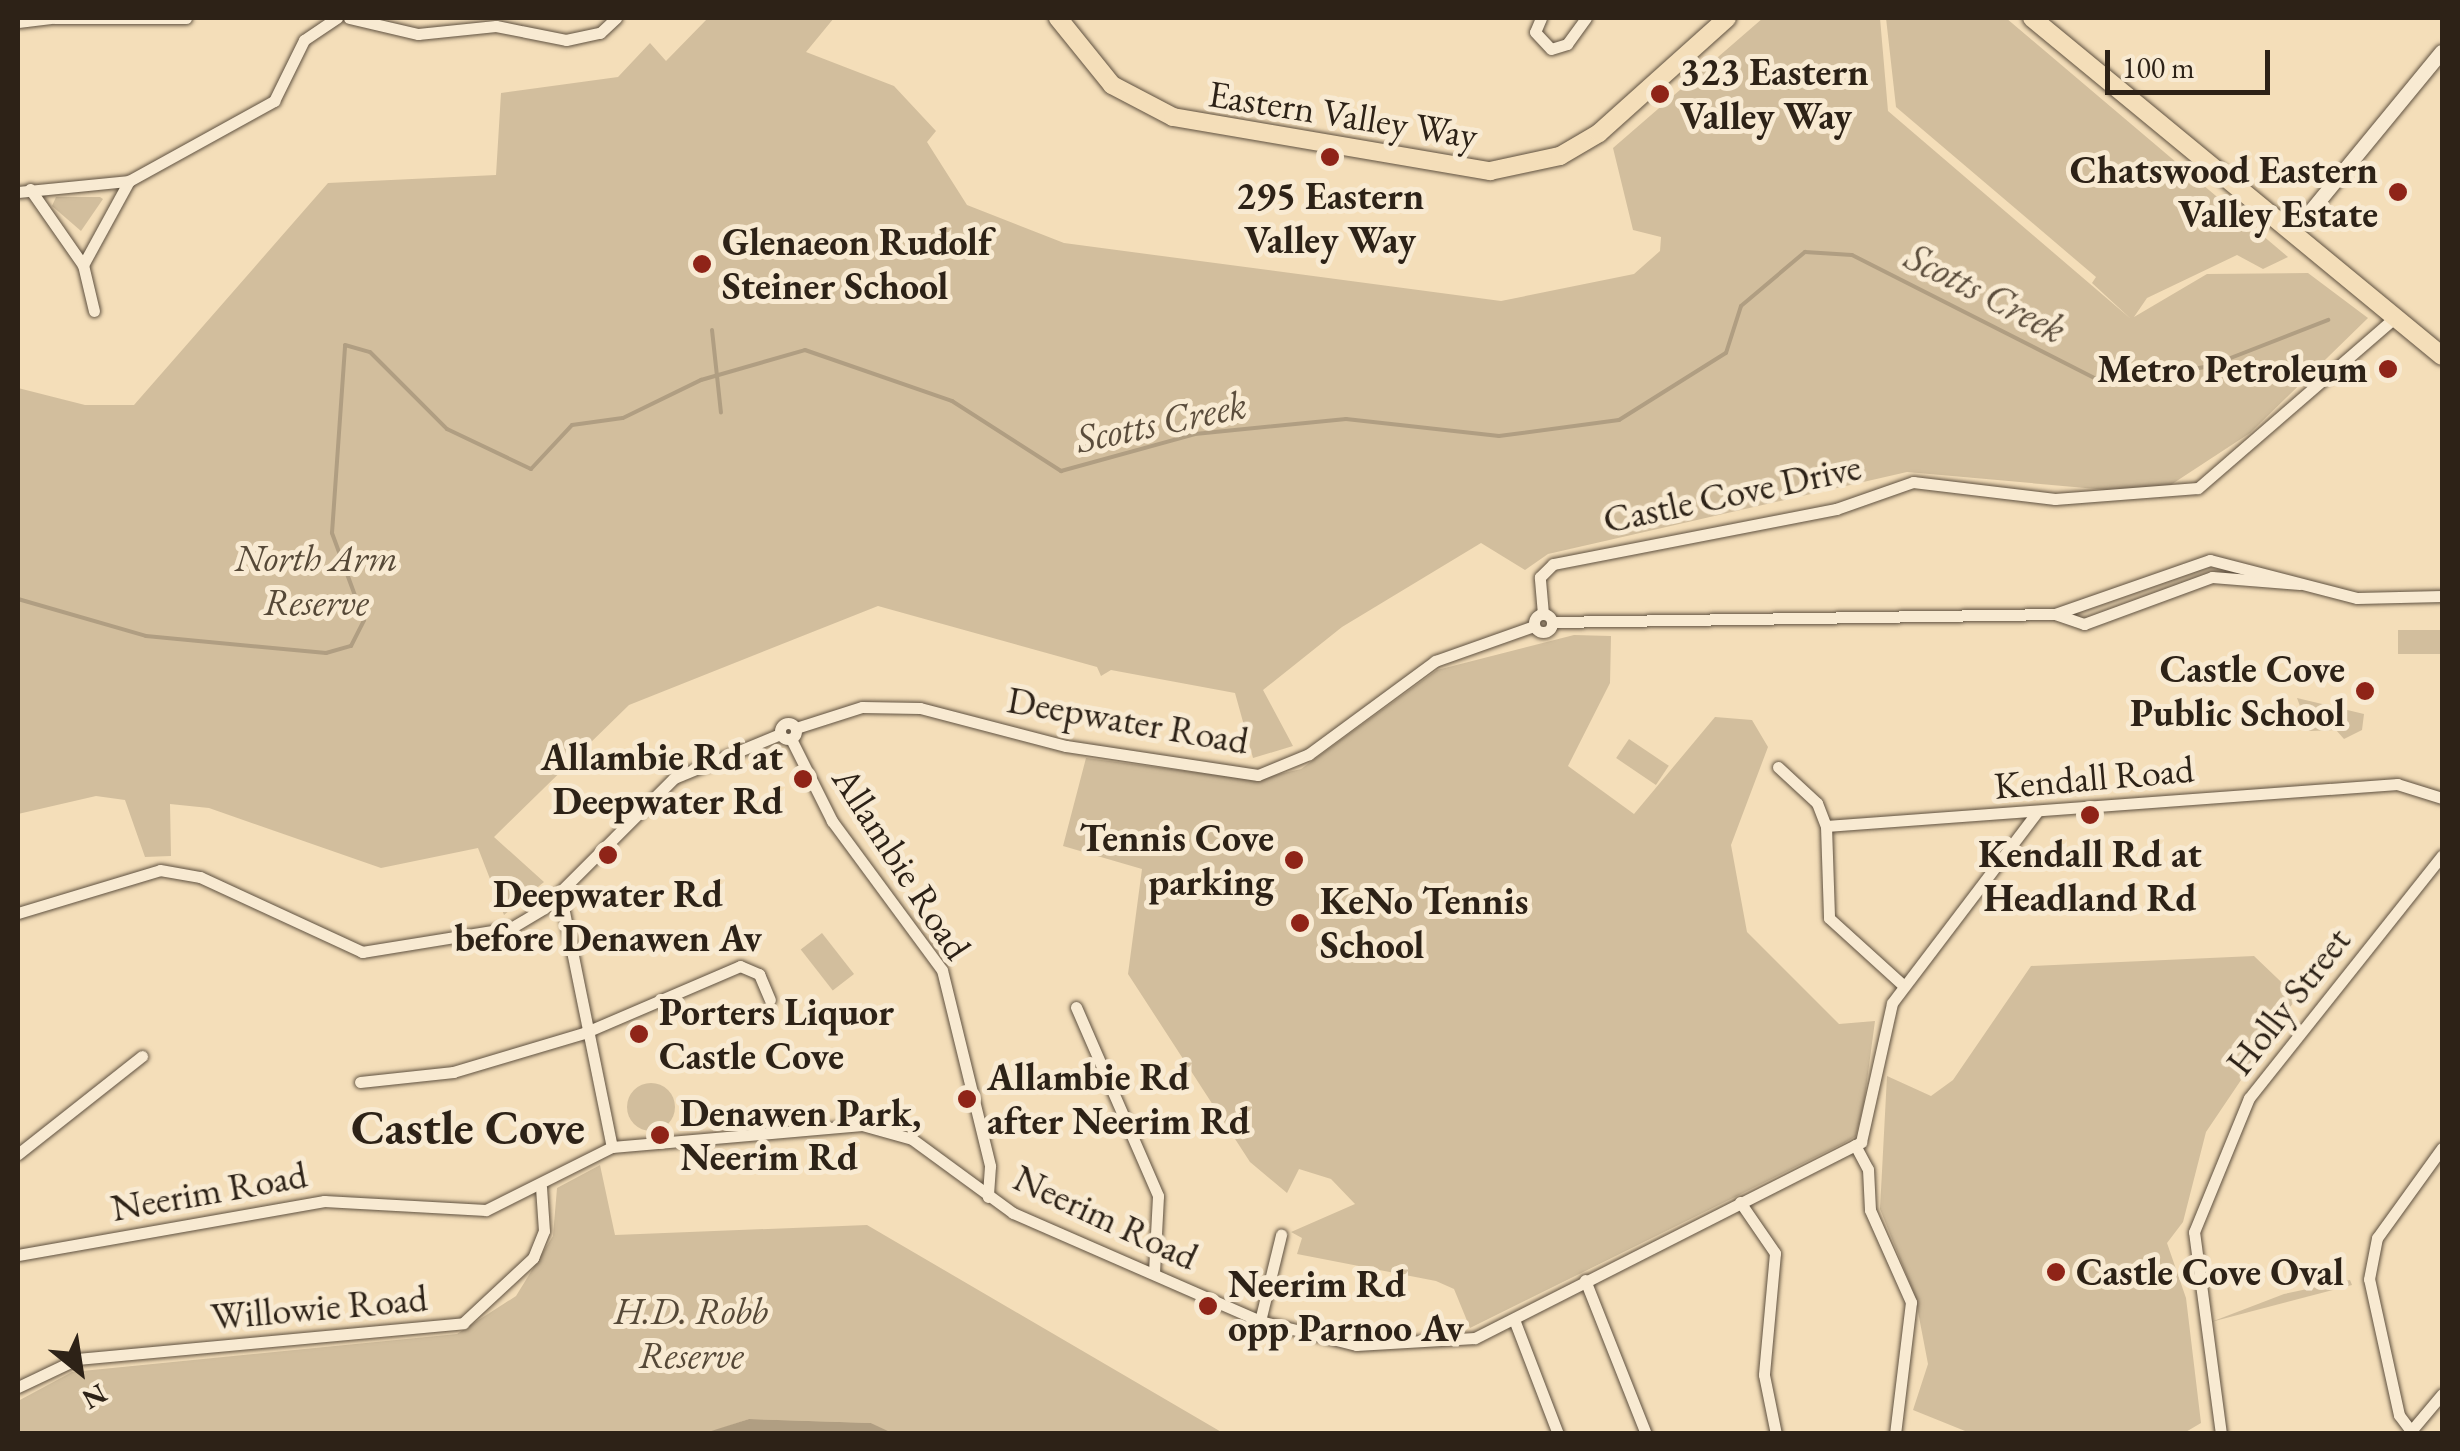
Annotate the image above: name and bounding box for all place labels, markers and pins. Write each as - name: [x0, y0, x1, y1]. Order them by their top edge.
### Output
- place label: 323 Eastern Valley Way: [1680, 49, 1869, 138]
- marker: 323 Eastern Valley Way: [1649, 83, 1671, 105]
- marker: 295 Eastern Valley Way: [1319, 146, 1341, 168]
- place label: Chatswood Eastern Valley Estate: [2070, 147, 2378, 236]
- place label: 295 Eastern Valley Way: [1236, 173, 1424, 262]
- marker: Chatswood Eastern Valley Estate: [2387, 181, 2409, 203]
- place label: Glenaeon Rudolf Steiner School: [722, 219, 992, 308]
- marker: Glenaeon Rudolf Steiner School: [691, 253, 713, 275]
- place label: Metro Petroleum: [2097, 346, 2368, 392]
- marker: Metro Petroleum: [2377, 358, 2399, 380]
- place label: Castle Cove Public School: [2130, 646, 2345, 736]
- marker: Castle Cove Public School: [2354, 680, 2376, 702]
- place label: Allambie Rd at Deepwater Rd: [541, 734, 783, 824]
- marker: Allambie Rd at Deepwater Rd: [792, 768, 814, 790]
- marker: Kendall Rd at Headland Rd: [2079, 804, 2101, 826]
- place label: Tennis Cove parking: [1079, 815, 1274, 904]
- place label: Kendall Rd at Headland Rd: [1978, 831, 2202, 921]
- marker: Deepwater Rd before Denawen Av: [597, 844, 619, 866]
- marker: Tennis Cove parking: [1283, 849, 1305, 871]
- place label: Deepwater Rd before Denawen Av: [454, 871, 762, 961]
- place label: KeNo Tennis School: [1320, 878, 1528, 968]
- marker: KeNo Tennis School: [1289, 912, 1311, 934]
- place label: Porters Liquor Castle Cove: [659, 989, 894, 1078]
- marker: Porters Liquor Castle Cove: [628, 1023, 650, 1045]
- place label: Allambie Rd after Neerim Rd: [987, 1054, 1250, 1144]
- marker: Allambie Rd after Neerim Rd: [956, 1088, 978, 1110]
- place label: Denawen Park, Neerim Rd: [680, 1090, 921, 1180]
- marker: Denawen Park, Neerim Rd: [649, 1124, 671, 1146]
- place label: Castle Cove Oval: [2076, 1249, 2344, 1295]
- place label: Neerim Rd opp Parnoo Av: [1228, 1261, 1464, 1350]
- marker: Castle Cove Oval: [2045, 1261, 2067, 1283]
- marker: Neerim Rd opp Parnoo Av: [1197, 1295, 1219, 1317]

